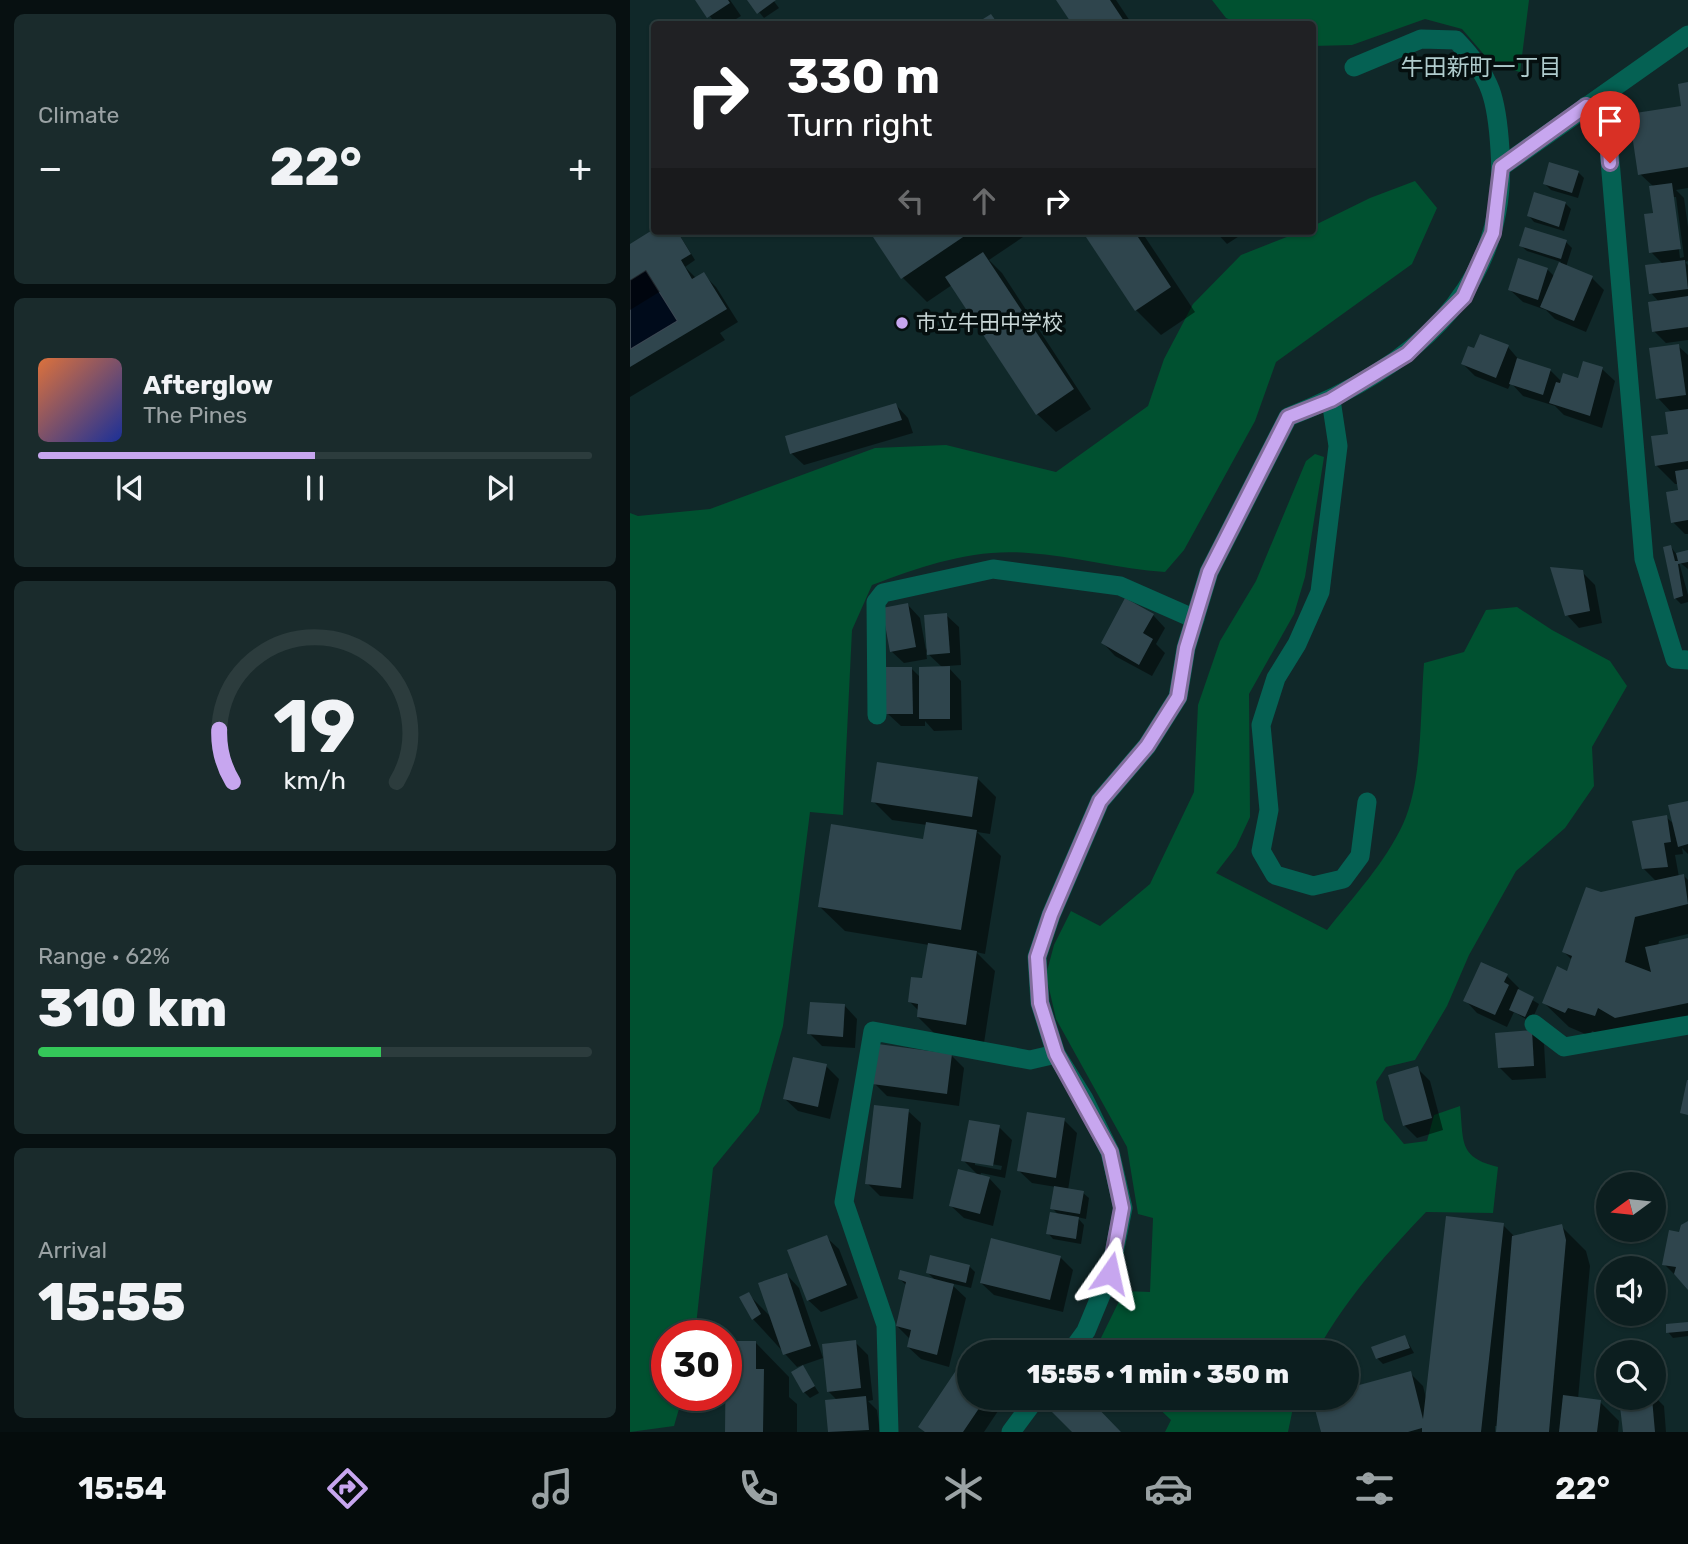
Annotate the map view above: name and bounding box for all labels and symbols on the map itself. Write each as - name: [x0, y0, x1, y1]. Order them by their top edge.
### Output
- district label: 牛田新町一丁目: [1401, 53, 1562, 81]
- pin: [1580, 91, 1640, 163]
- place label: 市立牛田中学校: [916, 310, 1063, 335]
- marker: 市立牛田中学校: [894, 315, 910, 331]
- north arrow: [1596, 1172, 1666, 1242]
- position arrow: [1073, 1236, 1147, 1310]
- speed limit sign: 30: [651, 1320, 742, 1411]

